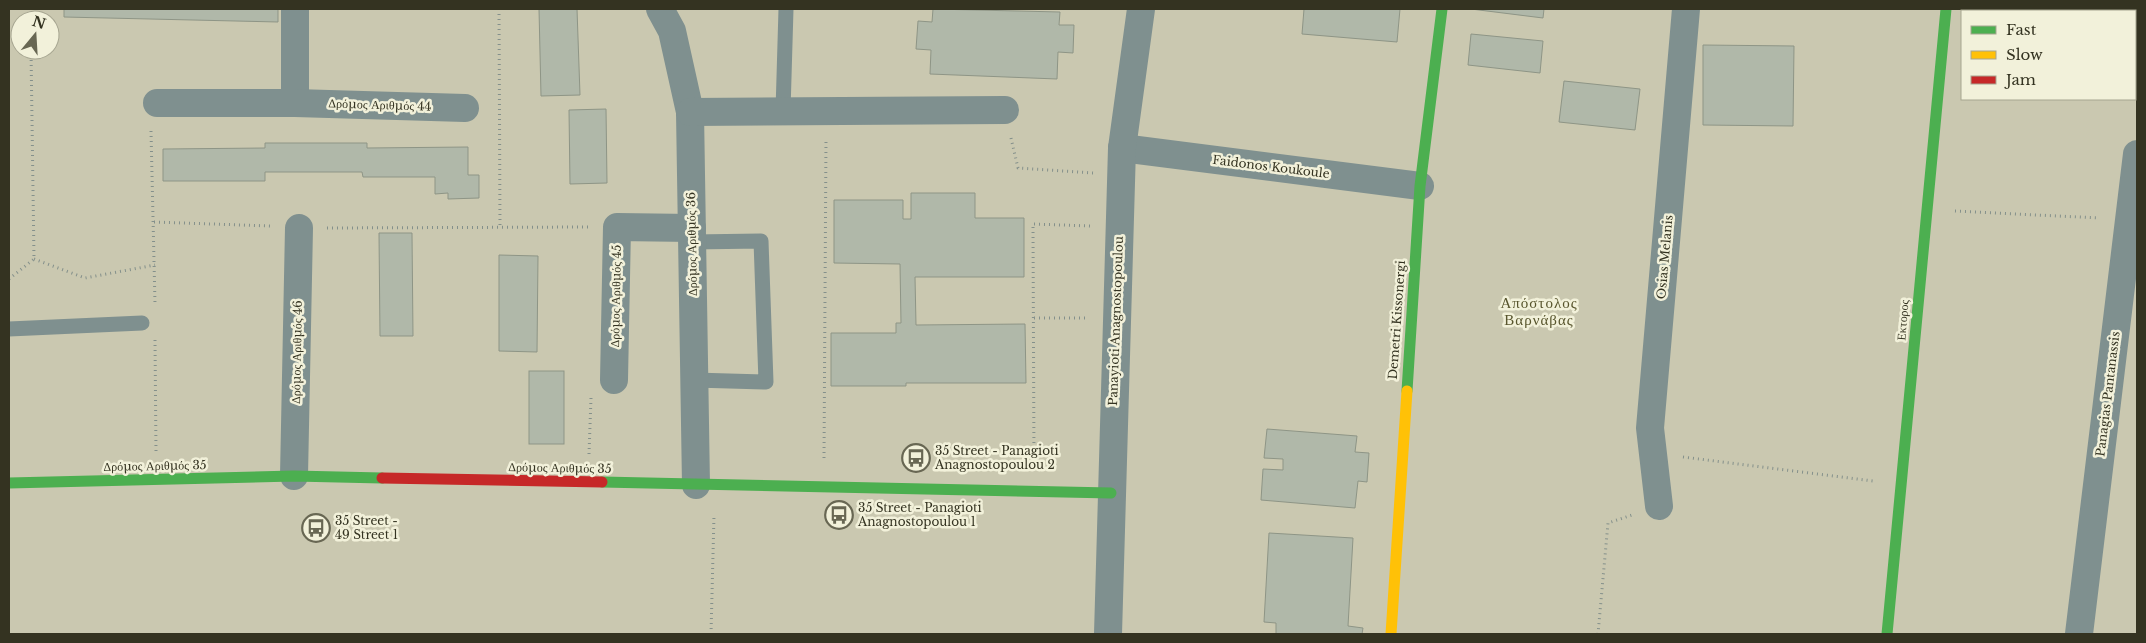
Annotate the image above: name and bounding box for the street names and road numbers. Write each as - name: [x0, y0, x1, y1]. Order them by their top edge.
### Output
- street label: Δρόμος Αριθμός 44: [328, 95, 432, 114]
- street label: Faidonos Koukoule: [1212, 152, 1331, 181]
- street label: Δρόμος Αριθμός 36: [683, 192, 700, 296]
- street label: Osias Melanis: [1653, 214, 1676, 300]
- street label: Panayioti Anagnostopoulou: [1105, 236, 1126, 406]
- street label: Δρόμος Αριθμός 45: [607, 244, 624, 348]
- street label: Demetri Kissonergi: [1385, 260, 1408, 380]
- street label: Εκτορος: [1893, 299, 1912, 341]
- street label: Δρόμος Αριθμός 46: [288, 300, 305, 404]
- street label: Panagias Pantanassis: [2092, 330, 2123, 457]
- street label: Δρόμος Αριθμός 35: [103, 457, 207, 474]
- street label: Δρόμος Αριθμός 35: [508, 459, 612, 476]

